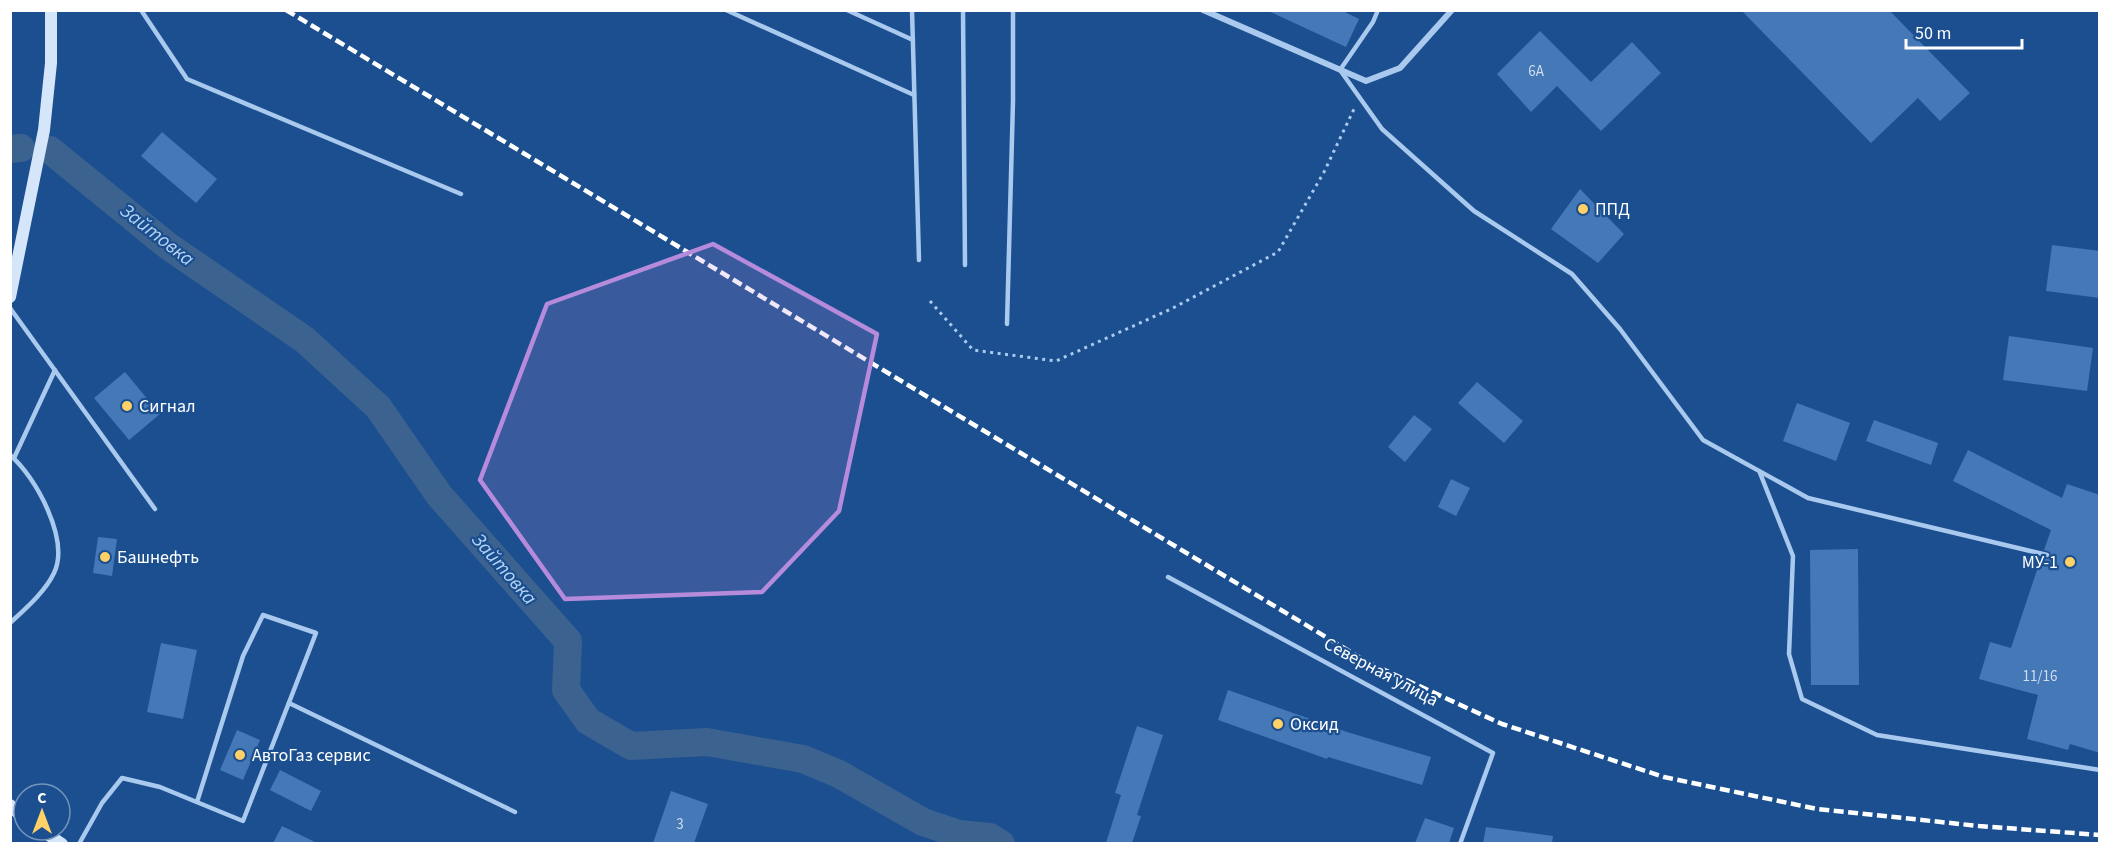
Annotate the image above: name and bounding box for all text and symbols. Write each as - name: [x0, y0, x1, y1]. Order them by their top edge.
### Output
- scale bar: [1906, 12, 2022, 50]
- text: 50 m: [1915, 21, 1951, 46]
- house number: 6А: [1528, 61, 1545, 82]
- water label: Зайтовка: [114, 197, 200, 273]
- place label: ППД: [1595, 197, 1630, 222]
- marker: ППД: [1576, 202, 1590, 216]
- place label: Сигнал: [139, 394, 196, 419]
- marker: Сигнал: [120, 399, 134, 413]
- water label: Зайтовка: [465, 527, 543, 611]
- place label: Башнефть: [117, 545, 199, 570]
- marker: Башнефть: [98, 550, 112, 564]
- place label: МУ-1: [2022, 550, 2058, 575]
- marker: МУ-1: [2063, 555, 2077, 569]
- street label: Северная улица: [1319, 631, 1443, 713]
- house number: 11/16: [2022, 666, 2058, 687]
- place label: Оксид: [1290, 712, 1339, 737]
- marker: Оксид: [1271, 717, 1285, 731]
- place label: АвтоГаз сервис: [252, 743, 371, 768]
- marker: АвтоГаз сервис: [233, 748, 247, 762]
- north arrow: [12, 782, 72, 842]
- text: С: [37, 787, 47, 809]
- house number: 3: [676, 814, 684, 835]

